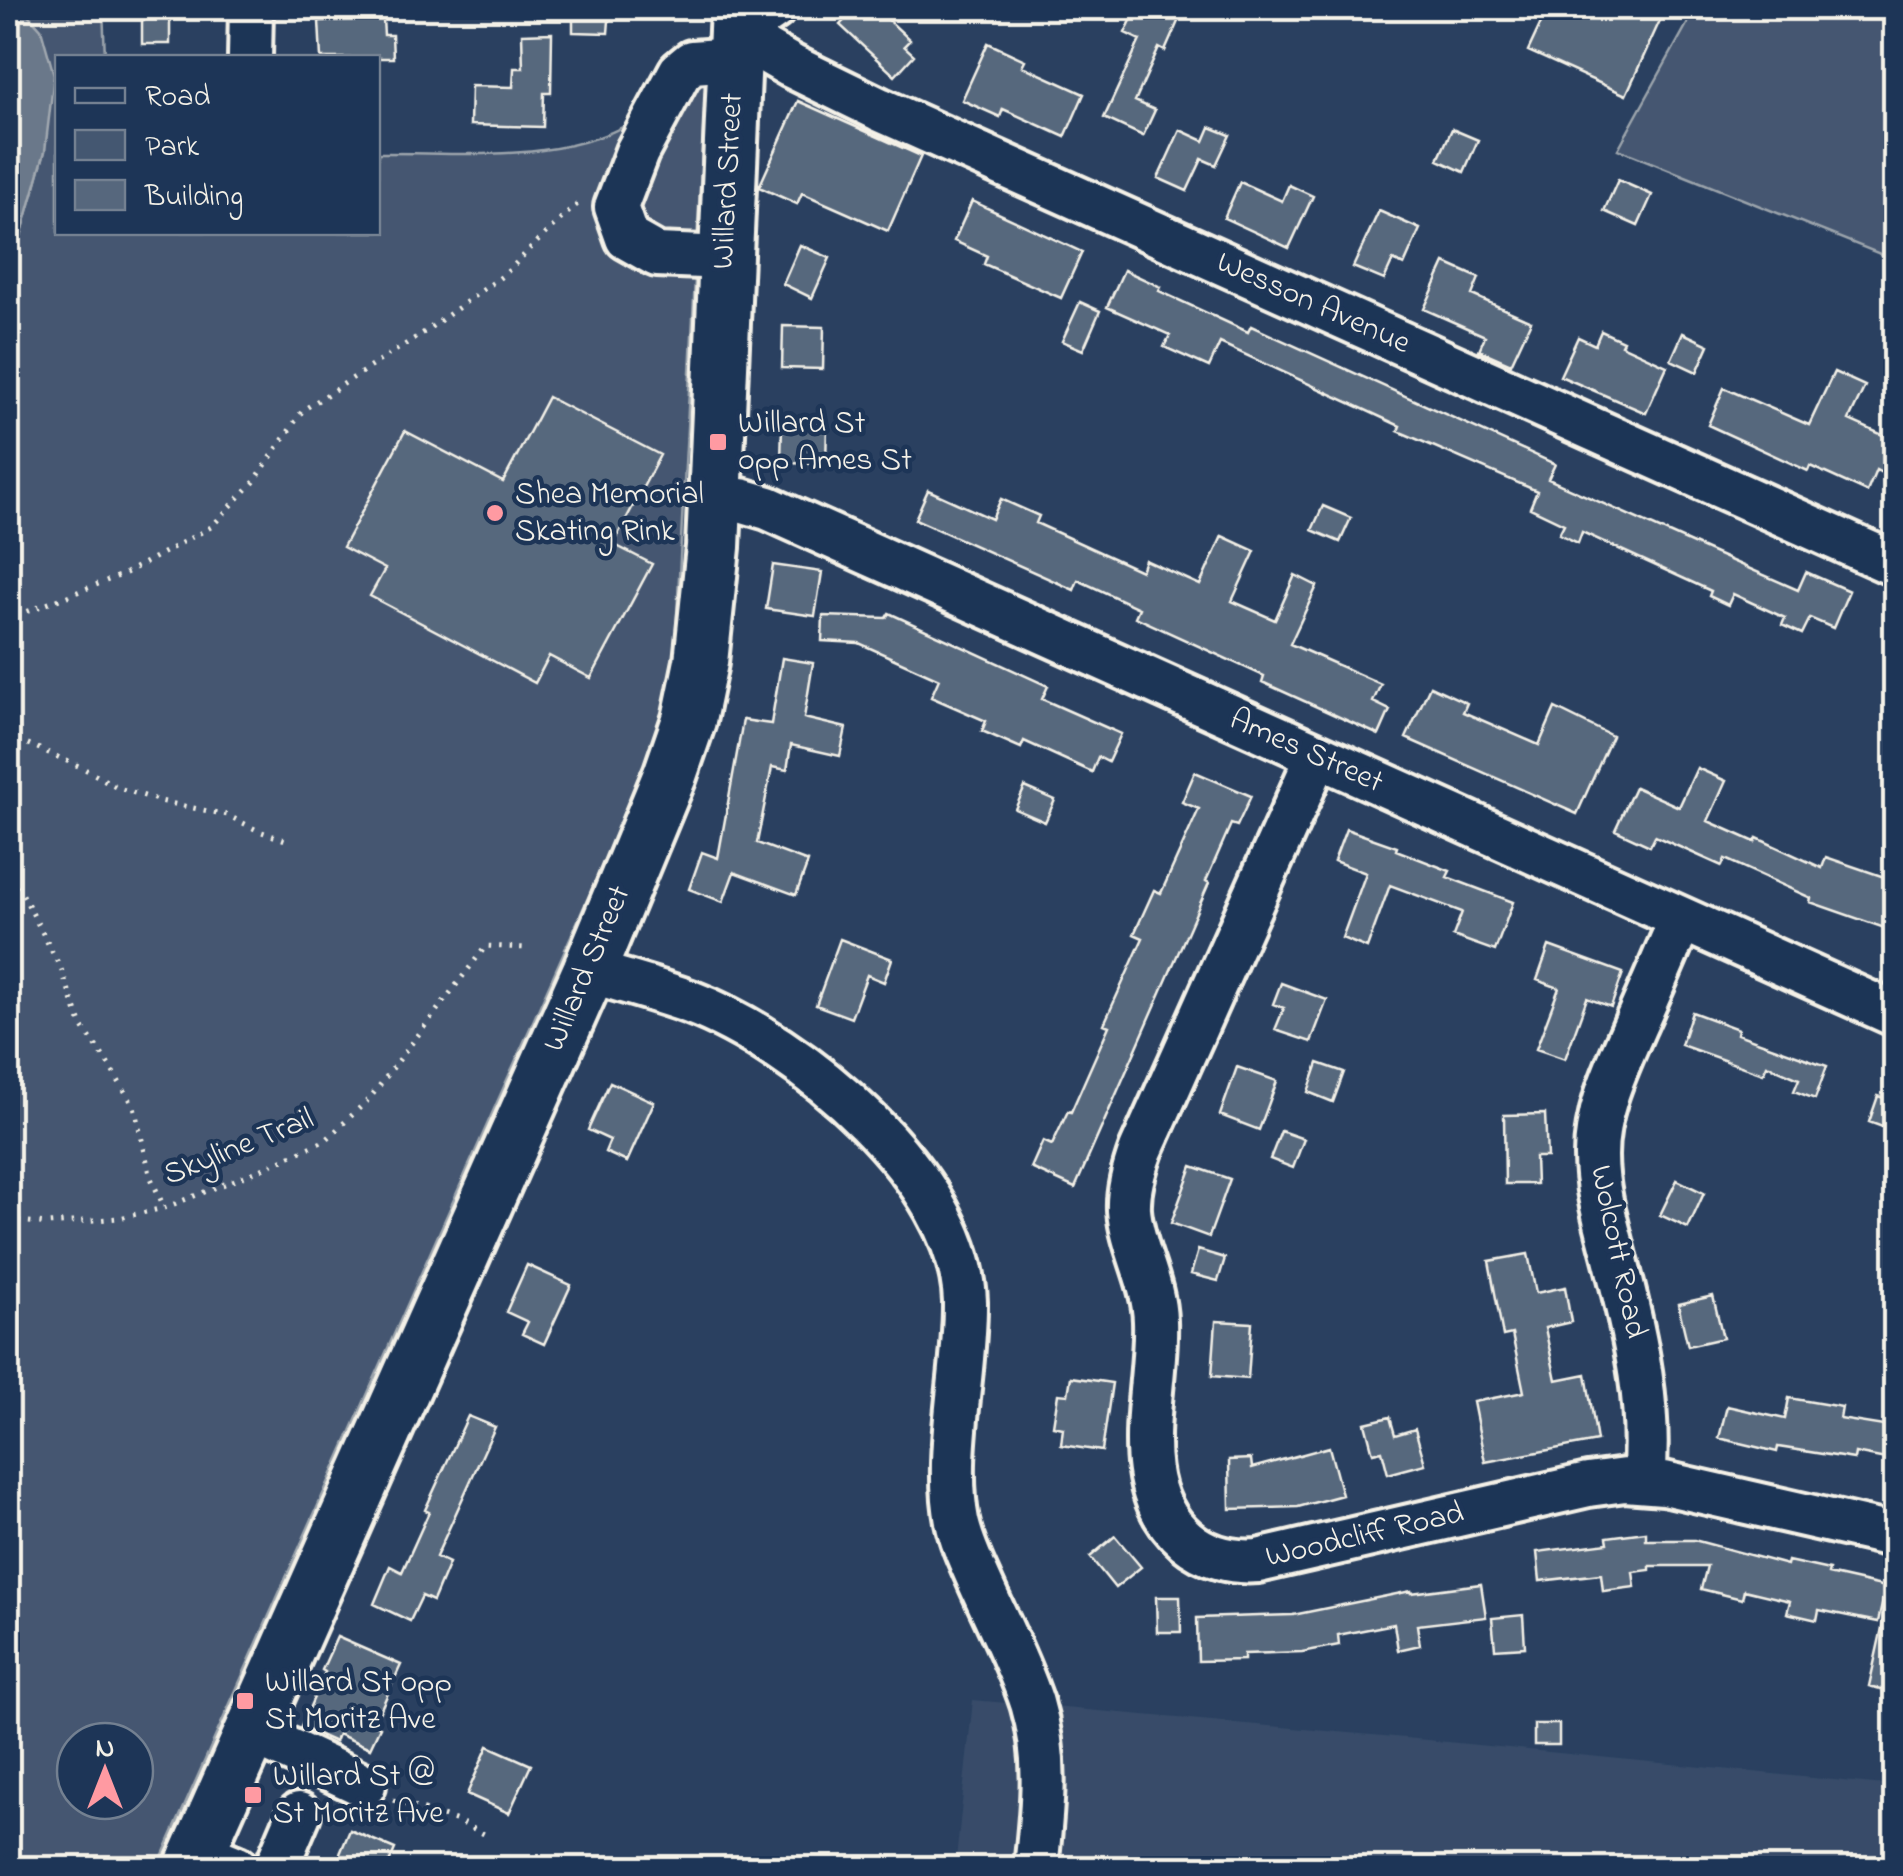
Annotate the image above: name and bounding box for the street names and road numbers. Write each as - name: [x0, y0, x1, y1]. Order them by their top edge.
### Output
- street label: Willard Street: [701, 91, 757, 270]
- street label: Wesson Avenue: [1209, 240, 1418, 368]
- street label: Ames Street: [1222, 697, 1391, 807]
- street label: Willard Street: [532, 878, 644, 1060]
- street label: Skyline Trail: [157, 1097, 321, 1199]
- street label: Wolcott Road: [1576, 1161, 1658, 1343]
- street label: Woodcliff Road: [1261, 1490, 1469, 1582]

